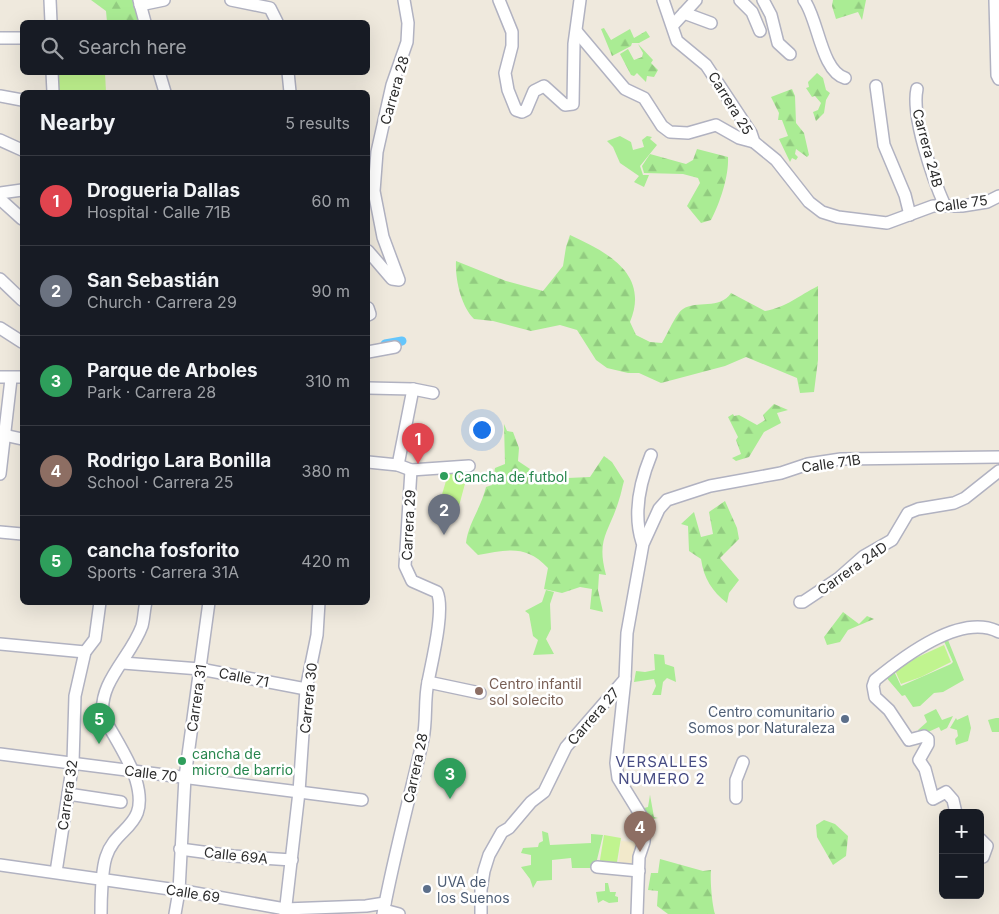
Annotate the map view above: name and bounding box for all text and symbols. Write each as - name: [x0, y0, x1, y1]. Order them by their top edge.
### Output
- search box: [20, 20, 370, 75]
- icon: search: [38, 34, 66, 62]
- text: Search here: [78, 36, 187, 59]
- street label: Carrera 28: [376, 54, 412, 126]
- street label: Carrera 25: [705, 68, 757, 138]
- street label: Carrera 24B: [909, 107, 947, 189]
- text: Nearby: [40, 110, 115, 135]
- text: 5 results: [285, 113, 350, 133]
- text: Drogueria Dallas: [87, 179, 240, 202]
- text: 1: [53, 191, 59, 211]
- text: 60 m: [311, 191, 350, 211]
- street label: Calle 75: [933, 191, 989, 215]
- text: Hospital · Calle 71B: [87, 202, 231, 222]
- text: San Sebastián: [87, 269, 219, 292]
- text: 2: [51, 281, 61, 301]
- text: 90 m: [311, 281, 350, 301]
- text: Church · Carrera 29: [87, 292, 237, 312]
- text: Parque de Arboles: [87, 359, 258, 382]
- text: 3: [51, 371, 61, 391]
- text: 310 m: [305, 371, 350, 391]
- text: Park · Carrera 28: [87, 382, 216, 402]
- your location: [469, 417, 495, 443]
- pin: 1: [402, 423, 434, 464]
- text: Rodrigo Lara Bonilla: [87, 449, 271, 472]
- street label: Calle 71B: [800, 450, 862, 476]
- text: 4: [51, 461, 61, 481]
- text: 380 m: [302, 461, 350, 481]
- place label: Cancha de futbol: [454, 468, 568, 485]
- marker: Cancha de futbol: [438, 470, 450, 482]
- text: School · Carrera 25: [87, 472, 234, 492]
- street label: Carrera 29: [398, 489, 418, 561]
- pin: 2: [428, 494, 460, 535]
- street label: Carrera 24D: [814, 538, 890, 598]
- text: cancha fosforito: [87, 539, 239, 562]
- text: 5: [51, 551, 61, 571]
- text: 420 m: [301, 551, 350, 571]
- text: Sports · Carrera 31A: [87, 562, 239, 582]
- street label: Carrera 30: [296, 662, 320, 734]
- street label: Carrera 31: [183, 663, 209, 733]
- street label: Calle 71: [218, 664, 270, 690]
- place label: Centro infantil sol solecito: [489, 675, 582, 708]
- street label: Carrera 27: [564, 684, 623, 748]
- marker: Centro infantil sol solecito: [473, 685, 485, 697]
- pin: 5: [83, 703, 115, 744]
- place label: Centro comunitario Somos por Naturaleza: [688, 703, 835, 736]
- marker: Centro comunitario Somos por Naturaleza: [839, 713, 851, 725]
- street label: Carrera 28: [399, 731, 431, 805]
- place label: cancha de micro de barrio: [192, 745, 293, 778]
- district label: VERSALLES NUMERO 2: [615, 752, 709, 788]
- marker: cancha de micro de barrio: [176, 755, 188, 767]
- pin: 3: [434, 758, 466, 799]
- street label: Carrera 32: [54, 759, 80, 831]
- street label: Calle 70: [123, 761, 179, 785]
- map controls: [939, 809, 984, 899]
- button: +: [939, 809, 984, 854]
- pin: 4: [624, 811, 656, 852]
- street label: Calle 69A: [203, 843, 269, 867]
- button: −: [939, 854, 984, 899]
- place label: UVA de los Suenos: [437, 873, 510, 906]
- street label: Calle 69: [165, 880, 221, 906]
- marker: UVA de los Suenos: [421, 883, 433, 895]

